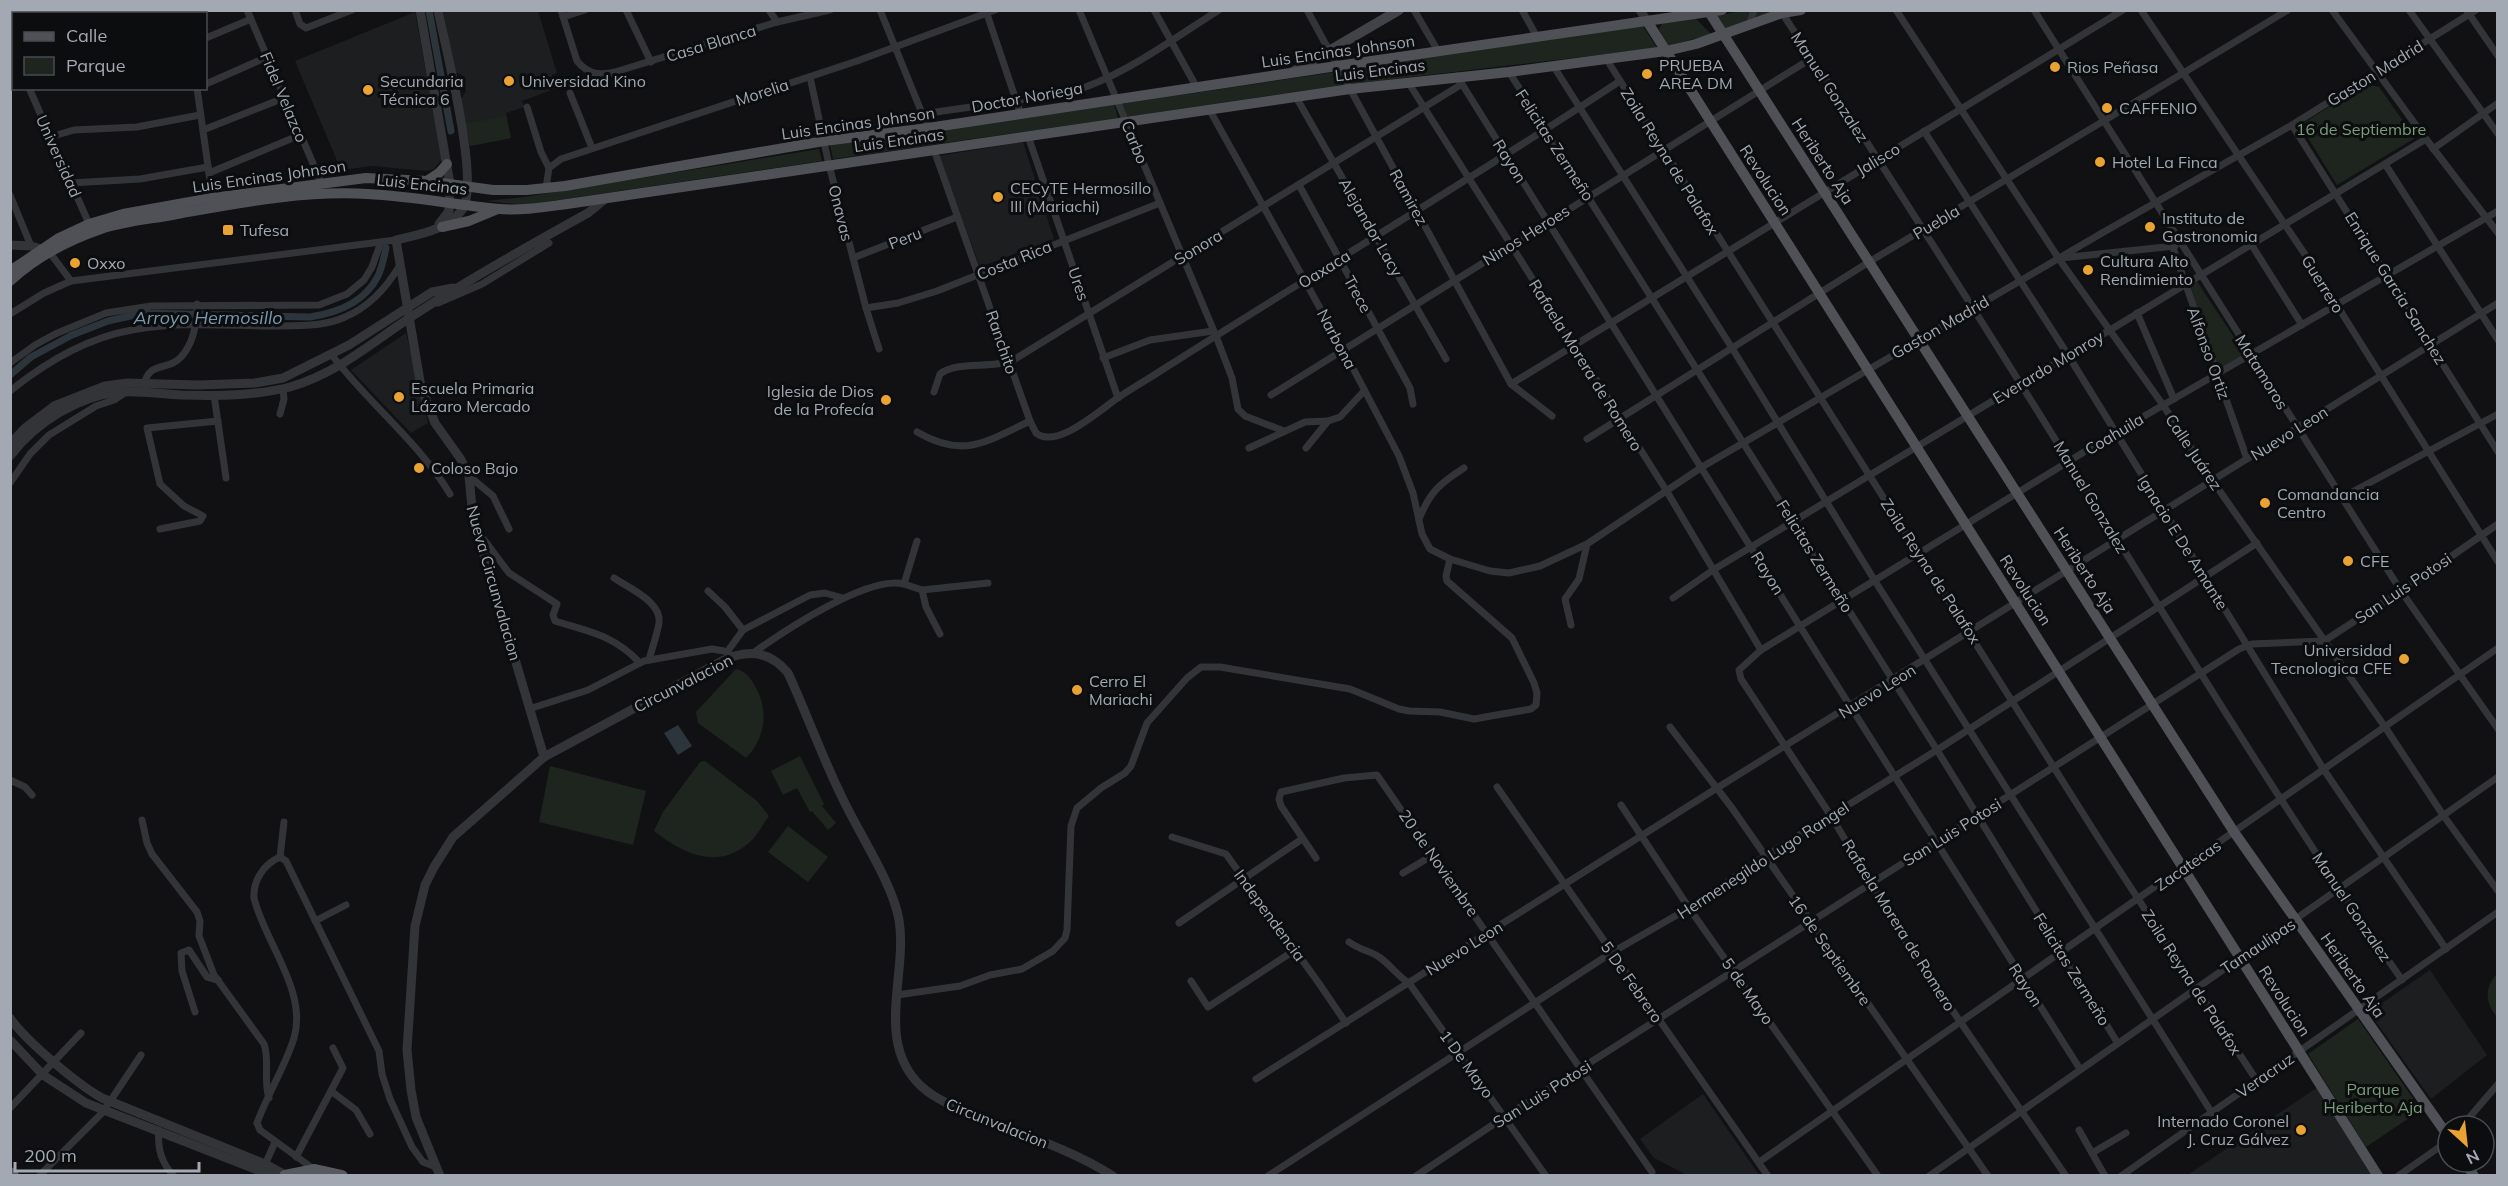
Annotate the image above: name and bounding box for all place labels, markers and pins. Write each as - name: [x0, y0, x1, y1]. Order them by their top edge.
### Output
- place label: PRUEBA AREA DM: [1659, 55, 1733, 93]
- place label: Rios Peñasa: [2067, 57, 2158, 77]
- marker: Rios Peñasa: [2048, 60, 2062, 74]
- marker: PRUEBA AREA DM: [1640, 67, 1654, 81]
- place label: Secundaria Técnica 6: [380, 71, 464, 109]
- place label: Universidad Kino: [521, 71, 646, 91]
- marker: Universidad Kino: [502, 74, 516, 88]
- marker: Secundaria Técnica 6: [361, 83, 375, 97]
- place label: CAFFENIO: [2119, 98, 2197, 118]
- marker: CAFFENIO: [2100, 101, 2114, 115]
- place label: Hotel La Finca: [2112, 152, 2218, 172]
- marker: Hotel La Finca: [2093, 155, 2107, 169]
- place label: CECyTE Hermosillo III (Mariachi): [1010, 178, 1151, 216]
- marker: CECyTE Hermosillo III (Mariachi): [991, 190, 1005, 204]
- place label: Instituto de Gastronomia: [2162, 208, 2258, 246]
- place label: Tufesa: [240, 220, 289, 240]
- marker: Instituto de Gastronomia: [2143, 220, 2157, 234]
- marker: Tufesa: [221, 223, 235, 237]
- place label: Cultura Alto Rendimiento: [2100, 251, 2193, 289]
- place label: Oxxo: [87, 253, 125, 273]
- marker: Oxxo: [68, 256, 82, 270]
- marker: Cultura Alto Rendimiento: [2081, 263, 2095, 277]
- place label: Escuela Primaria Lázaro Mercado: [411, 378, 534, 416]
- place label: Iglesia de Dios de la Profecía: [767, 381, 874, 419]
- marker: Escuela Primaria Lázaro Mercado: [392, 390, 406, 404]
- marker: Iglesia de Dios de la Profecía: [879, 393, 893, 407]
- place label: Coloso Bajo: [431, 458, 518, 478]
- marker: Coloso Bajo: [412, 461, 426, 475]
- place label: Comandancia Centro: [2277, 484, 2379, 522]
- marker: Comandancia Centro: [2258, 496, 2272, 510]
- place label: CFE: [2360, 551, 2389, 571]
- marker: CFE: [2341, 554, 2355, 568]
- place label: Universidad Tecnologica CFE: [2271, 640, 2392, 678]
- marker: Universidad Tecnologica CFE: [2397, 652, 2411, 666]
- place label: Cerro El Mariachi: [1089, 671, 1153, 709]
- marker: Cerro El Mariachi: [1070, 683, 1084, 697]
- place label: Internado Coronel J. Cruz Gálvez: [2157, 1111, 2289, 1149]
- marker: Internado Coronel J. Cruz Gálvez: [2294, 1123, 2308, 1137]

